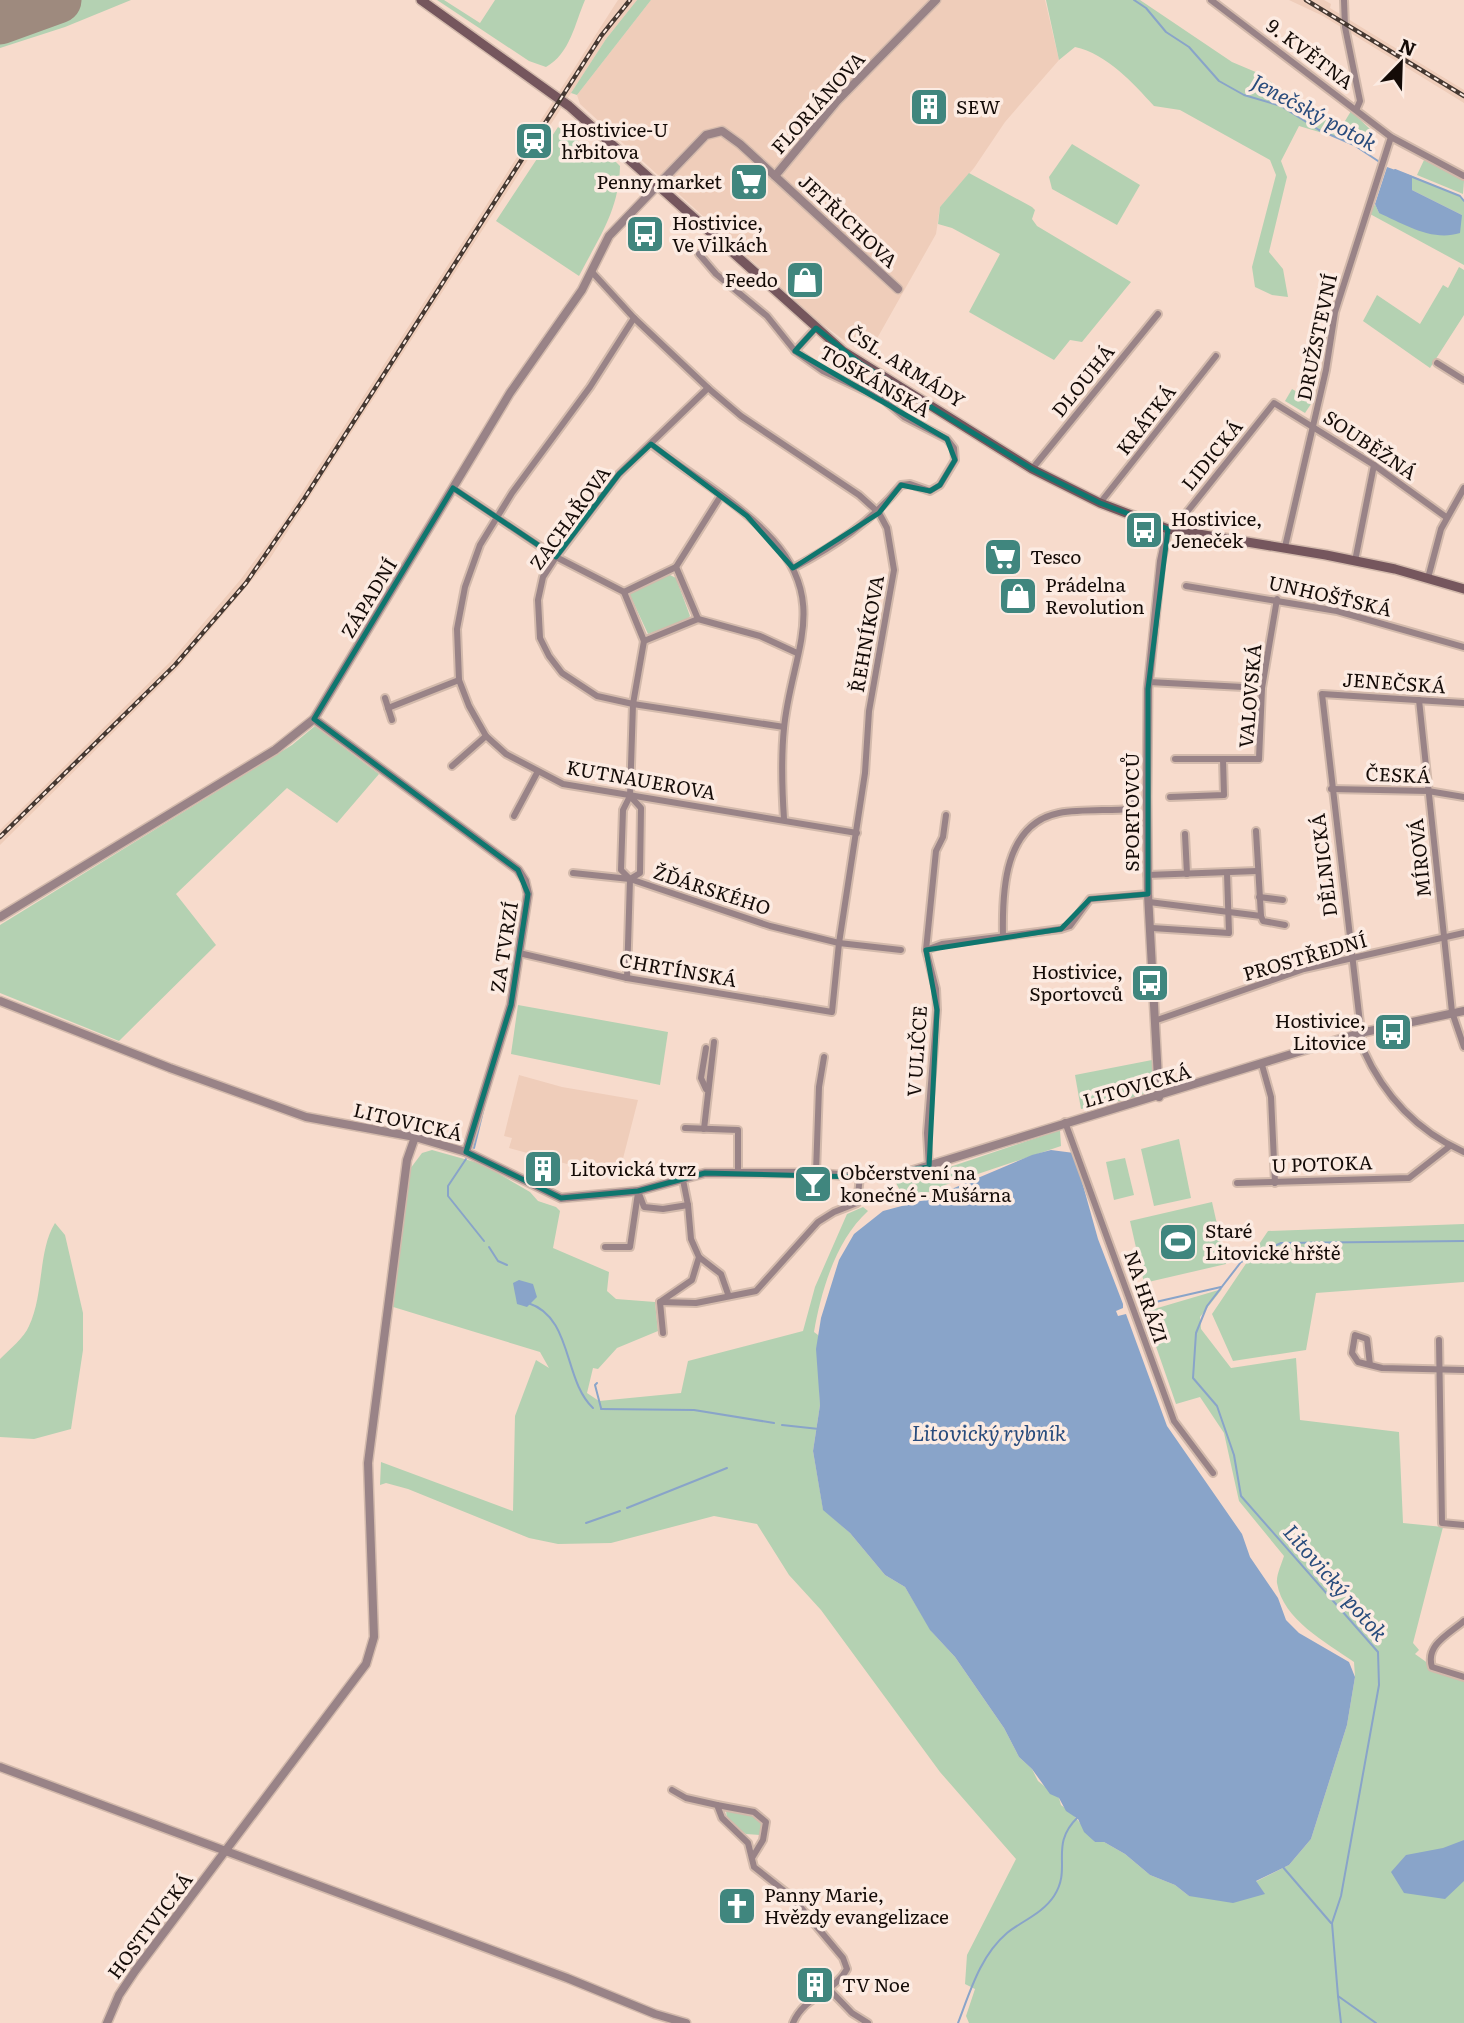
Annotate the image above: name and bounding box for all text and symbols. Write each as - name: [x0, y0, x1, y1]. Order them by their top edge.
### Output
- street label: 9. KVĚTNA: [1261, 11, 1360, 95]
- north arrow: [1366, 28, 1436, 98]
- text: N: [1395, 30, 1421, 62]
- street label: FLORIÁNOVA: [764, 45, 871, 159]
- water label: Jenečský potok: [1247, 65, 1384, 157]
- building icon: SEW: [908, 86, 950, 128]
- place label: SEW: [956, 92, 1000, 120]
- place label: Hostivice-U hřbitova: [561, 115, 668, 165]
- station icon: Hostivice-U hřbitova: [513, 120, 555, 162]
- supermarket icon: Penny market: [728, 161, 770, 203]
- place label: Penny market: [597, 167, 722, 195]
- street label: JETŘICHOVA: [793, 167, 904, 274]
- place label: Hostivice, Ve Vilkách: [672, 208, 768, 258]
- bus stop icon: Hostivice, Ve Vilkách: [624, 213, 666, 255]
- shop icon: Feedo: [784, 259, 826, 301]
- place label: Feedo: [725, 265, 778, 293]
- street label: DRUŽSTEVNÍ: [1289, 271, 1343, 403]
- street label: ČSL. ARMÁDY: [842, 319, 971, 414]
- street label: TOSKÁNSKÁ: [815, 337, 936, 423]
- street label: DLOUHÁ: [1044, 338, 1120, 423]
- street label: KRÁTKÁ: [1109, 378, 1182, 461]
- street label: SOUBĚŽNÁ: [1318, 403, 1423, 486]
- street label: LIDICKÁ: [1174, 413, 1248, 496]
- street label: ZACHAŘOVA: [522, 460, 616, 575]
- place label: Hostivice, Jeneček: [1171, 504, 1262, 554]
- bus stop icon: Hostivice, Jeneček: [1123, 509, 1165, 551]
- supermarket icon: Tesco: [982, 536, 1024, 578]
- place label: Tesco: [1030, 542, 1081, 570]
- street label: ZÁPADNÍ: [333, 552, 403, 643]
- street label: UNHOŠŤSKÁ: [1266, 567, 1395, 623]
- place label: Prádelna Revolution: [1045, 570, 1145, 620]
- street label: ŘEHNÍKOVA: [842, 573, 890, 695]
- shop icon: Prádelna Revolution: [997, 575, 1039, 617]
- street label: VALOVSKÁ: [1231, 643, 1268, 749]
- street label: JENEČSKÁ: [1342, 664, 1447, 700]
- street label: KUTNAUEROVA: [564, 752, 718, 806]
- street label: SPORTOVCŮ: [1117, 752, 1145, 872]
- street label: ČESKÁ: [1365, 759, 1431, 789]
- street label: DĚLNICKÁ: [1303, 812, 1343, 918]
- street label: MÍROVÁ: [1401, 817, 1437, 899]
- street label: ŽĎÁRSKÉHO: [650, 857, 775, 921]
- street label: ZA TVRZÍ: [482, 899, 524, 995]
- street label: PROSTŘEDNÍ: [1239, 925, 1370, 987]
- street label: CHRTÍNSKÁ: [617, 945, 739, 993]
- place label: Hostivice, Sportovců: [1029, 957, 1123, 1007]
- bus stop icon: Hostivice, Sportovců: [1129, 962, 1171, 1004]
- street label: V ULIČCE: [899, 1004, 933, 1098]
- place label: Hostivice, Litovice: [1275, 1006, 1366, 1056]
- bus stop icon: Hostivice, Litovice: [1372, 1011, 1414, 1053]
- street label: LITOVICKÁ: [1080, 1056, 1194, 1114]
- street label: LITOVICKÁ: [351, 1095, 465, 1147]
- street label: U POTOKA: [1271, 1147, 1373, 1179]
- building icon: Litovická tvrz: [522, 1148, 564, 1190]
- place label: Litovická tvrz: [570, 1154, 696, 1182]
- place label: Občerstvení na konečné - Mušárna: [840, 1158, 1012, 1208]
- bar icon: Občerstvení na konečné - Mušárna: [792, 1163, 834, 1205]
- place label: Staré Litovické hřště: [1205, 1216, 1341, 1266]
- sports icon: Staré Litovické hřště: [1157, 1221, 1199, 1263]
- street label: NA HRÁZI: [1118, 1246, 1176, 1347]
- water label: Litovický rybník: [912, 1416, 1067, 1447]
- water label: Litovický potok: [1277, 1516, 1397, 1647]
- street label: HOSTIVICKÁ: [100, 1866, 198, 1984]
- place label: Panny Marie, Hvězdy evangelizace: [764, 1880, 949, 1930]
- church icon: Panny Marie, Hvězdy evangelizace: [716, 1885, 758, 1927]
- building icon: TV Noe: [794, 1964, 836, 2006]
- place label: TV Noe: [842, 1970, 910, 1998]

